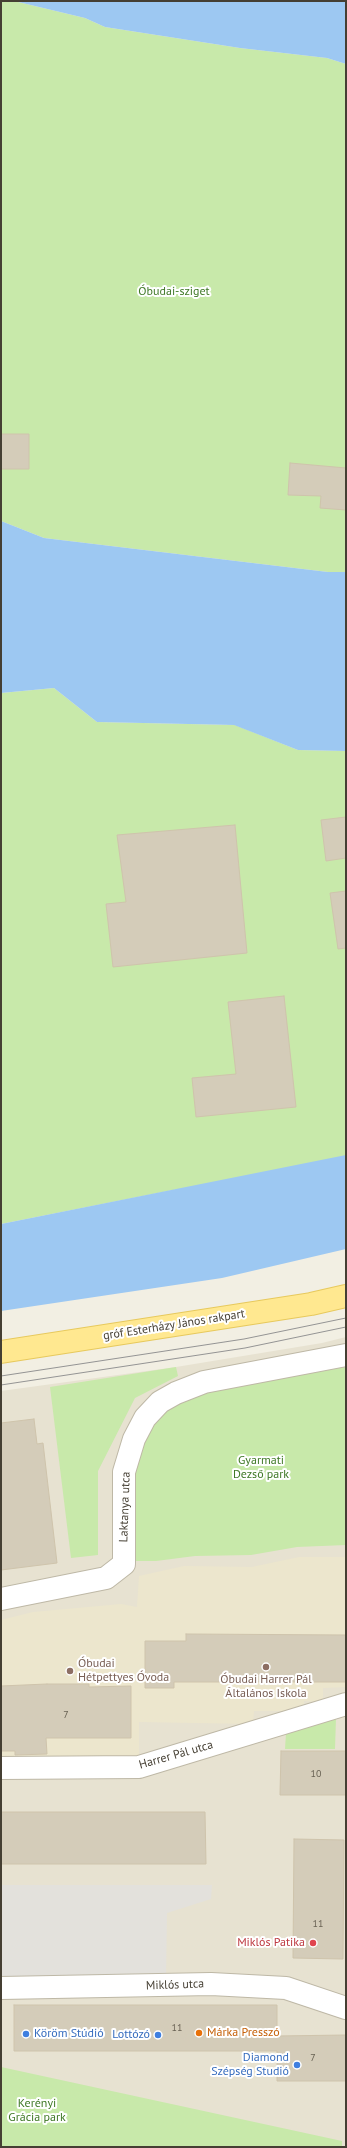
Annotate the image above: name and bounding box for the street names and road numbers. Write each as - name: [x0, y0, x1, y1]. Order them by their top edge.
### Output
- street label: gróf Esterházy János rakpart: [102, 1307, 246, 1343]
- street label: Laktanya utca: [117, 1471, 133, 1543]
- street label: Harrer Pál utca: [137, 1738, 215, 1772]
- street label: Miklós utca: [146, 1977, 204, 1993]

